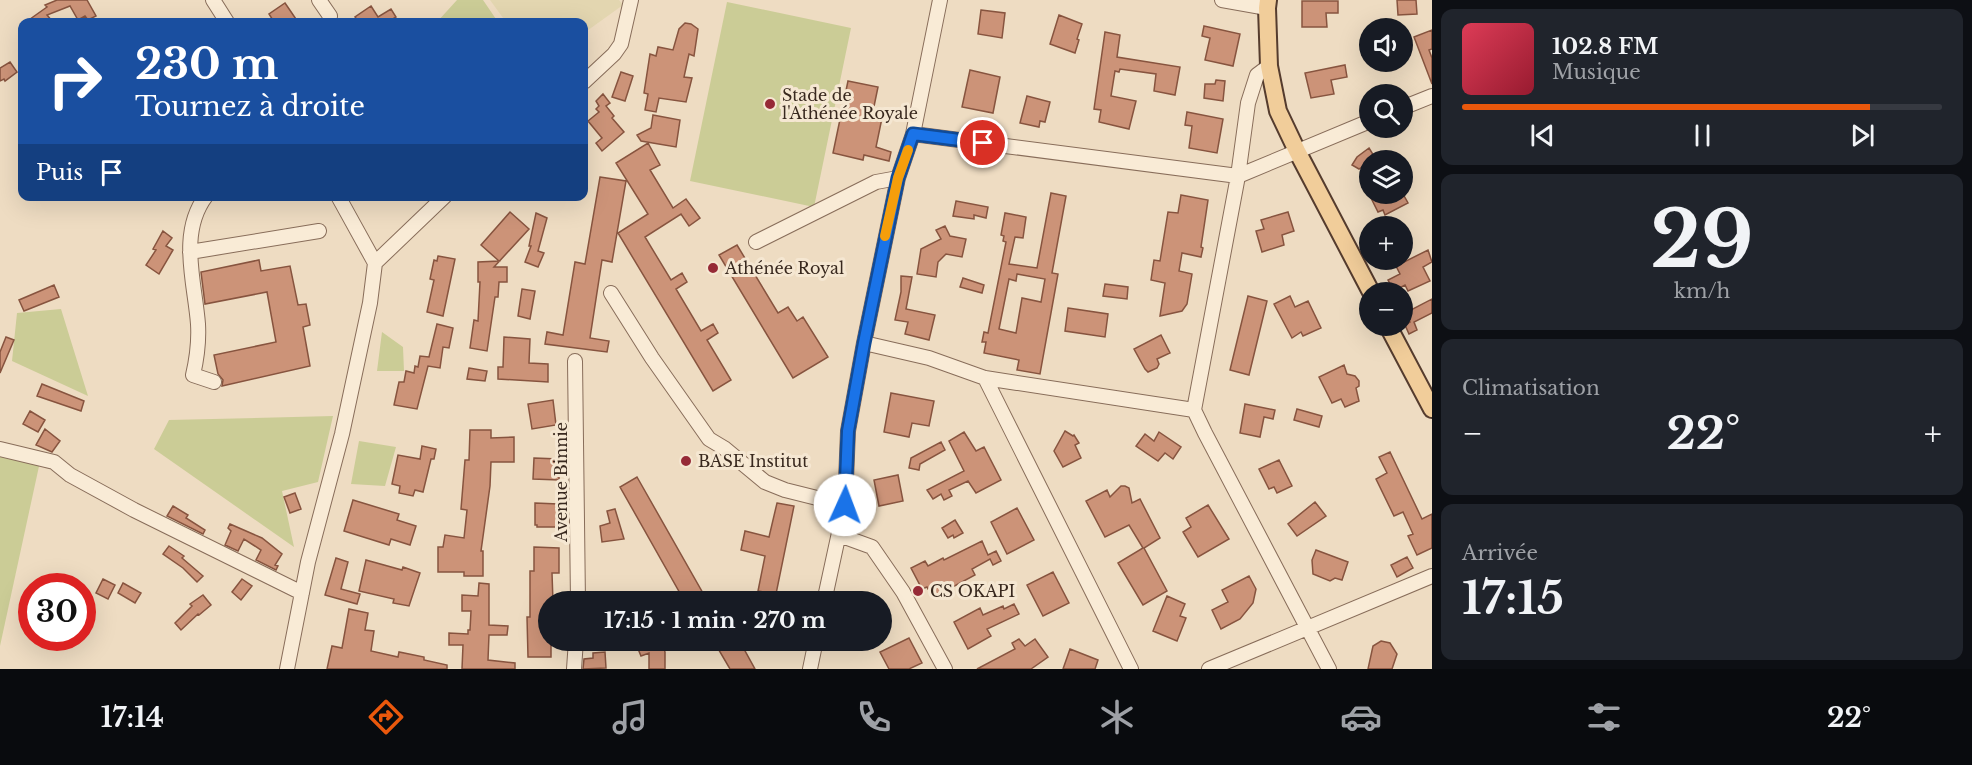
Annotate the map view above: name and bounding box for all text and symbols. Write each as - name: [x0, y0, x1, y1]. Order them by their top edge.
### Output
- map controls: [1359, 18, 1413, 336]
- button: sound: [1359, 18, 1413, 72]
- text: 102.8 FM: [1552, 33, 1658, 60]
- text: 230 m: [135, 38, 278, 90]
- icon: right: [36, 42, 114, 120]
- text: Musique: [1552, 60, 1641, 84]
- button: search: [1359, 84, 1413, 138]
- place label: Stade de l'Athénée Royale: [782, 85, 918, 123]
- text: Tournez à droite: [135, 90, 365, 123]
- marker: Stade de l'Athénée Royale: [763, 97, 777, 111]
- pin: [957, 117, 1008, 168]
- icon: previous: [1526, 119, 1559, 152]
- icon: pause: [1686, 119, 1719, 152]
- icon: next: [1846, 119, 1879, 152]
- icon: arrive: [966, 126, 999, 159]
- button: layers: [1359, 150, 1413, 204]
- icon: arrive: [95, 156, 128, 189]
- text: Puis: [36, 159, 83, 186]
- text: 29: [1650, 191, 1754, 288]
- button: +: [1359, 216, 1413, 270]
- place label: Athénée Royal: [724, 258, 844, 278]
- marker: Athénée Royal: [706, 261, 720, 275]
- text: km/h: [1674, 279, 1730, 303]
- button: −: [1359, 282, 1413, 336]
- text: Climatisation: [1462, 376, 1600, 400]
- text: 22°: [1667, 405, 1740, 461]
- text: −: [1462, 413, 1483, 454]
- text: +: [1924, 413, 1942, 454]
- street label: Avenue Binnie: [551, 422, 571, 543]
- place label: BASE Institut: [698, 451, 808, 471]
- marker: BASE Institut: [679, 454, 693, 468]
- position arrow: [813, 473, 877, 537]
- text: Arrivée: [1462, 541, 1538, 565]
- text: 17:15: [1462, 570, 1564, 626]
- speed limit sign: 30: [18, 573, 96, 651]
- place label: CS OKAPI: [930, 581, 1015, 601]
- marker: CS OKAPI: [911, 584, 925, 598]
- text: 17:15 · 1 min · 270 m: [604, 607, 826, 634]
- icon: directions: [365, 696, 407, 738]
- icon: music: [609, 696, 651, 738]
- icon: phone: [853, 696, 895, 738]
- icon: climate: [1096, 696, 1138, 738]
- icon: car: [1340, 696, 1382, 738]
- icon: filters: [1583, 696, 1625, 738]
- text: 17:14: [101, 701, 164, 734]
- text: 22°: [1827, 701, 1871, 734]

